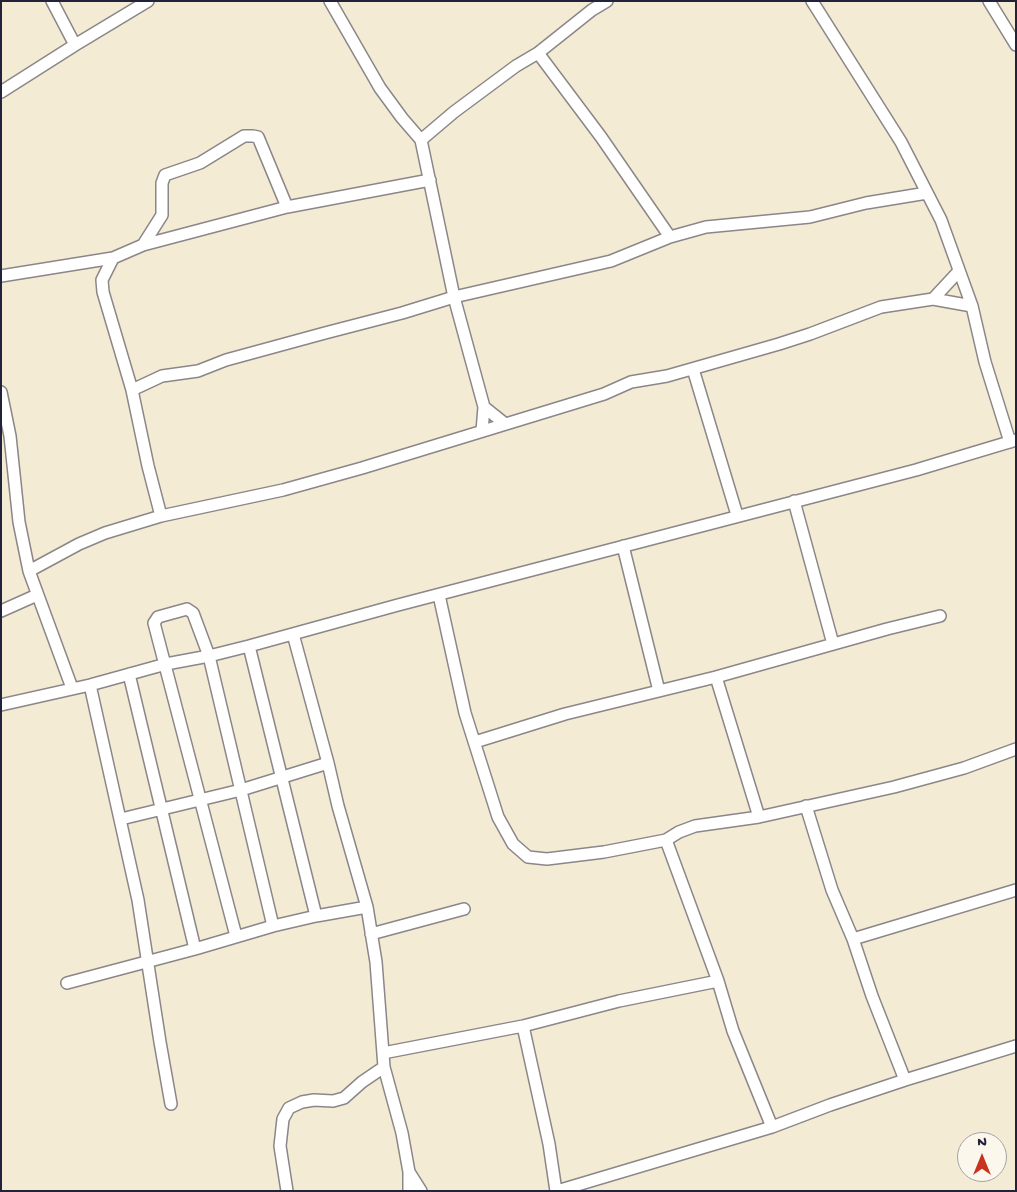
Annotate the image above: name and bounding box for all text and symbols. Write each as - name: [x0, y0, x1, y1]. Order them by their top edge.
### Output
- north arrow: [957, 1132, 1007, 1182]
- text: N: [977, 1134, 987, 1151]

